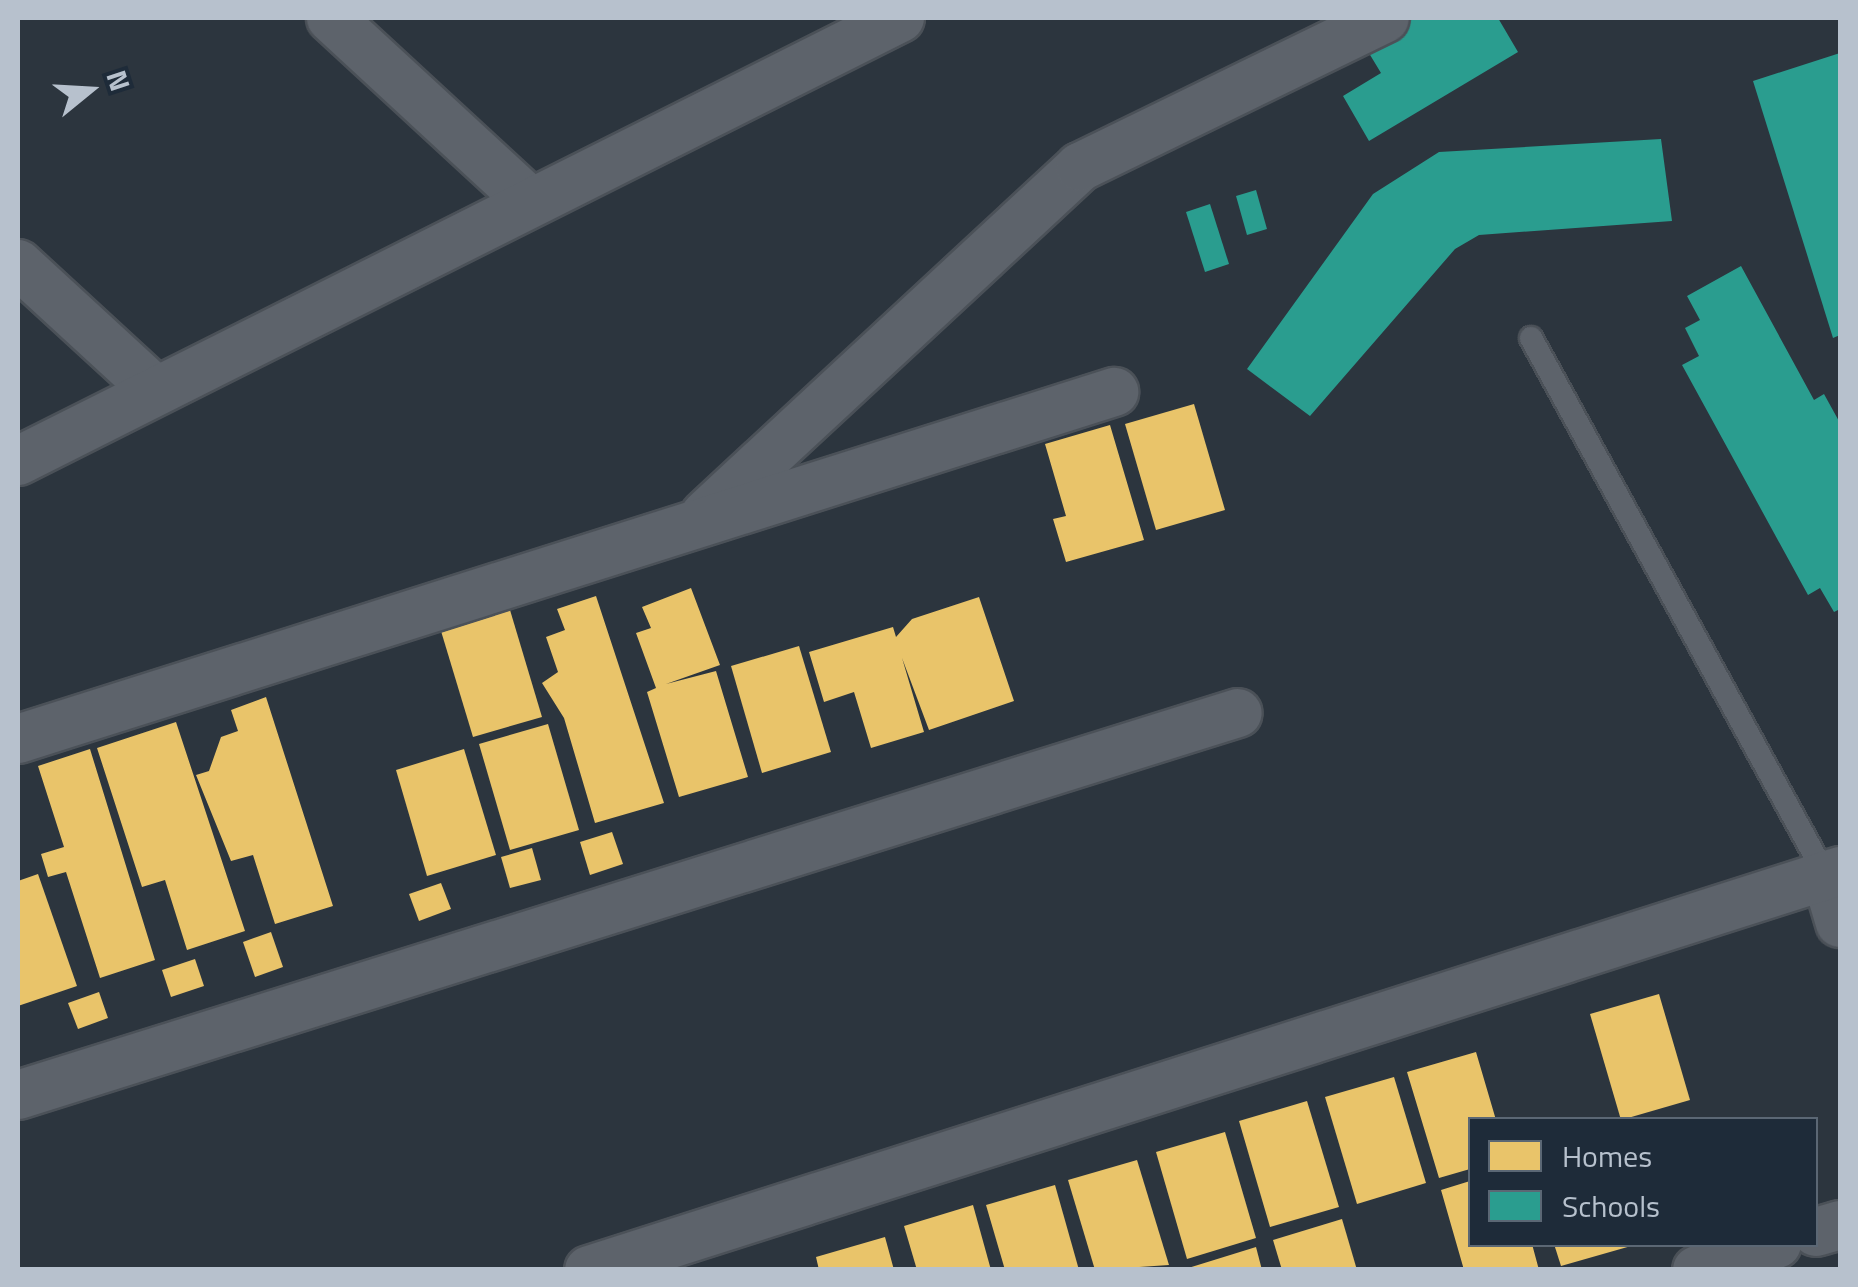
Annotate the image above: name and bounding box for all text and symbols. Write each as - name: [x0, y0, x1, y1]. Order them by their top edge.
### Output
- north arrow: [40, 40, 140, 140]
- text: N: [96, 65, 142, 96]
- legend: [1468, 1117, 1818, 1247]
- text: Homes: [1562, 1133, 1652, 1179]
- text: Schools: [1562, 1183, 1660, 1229]

